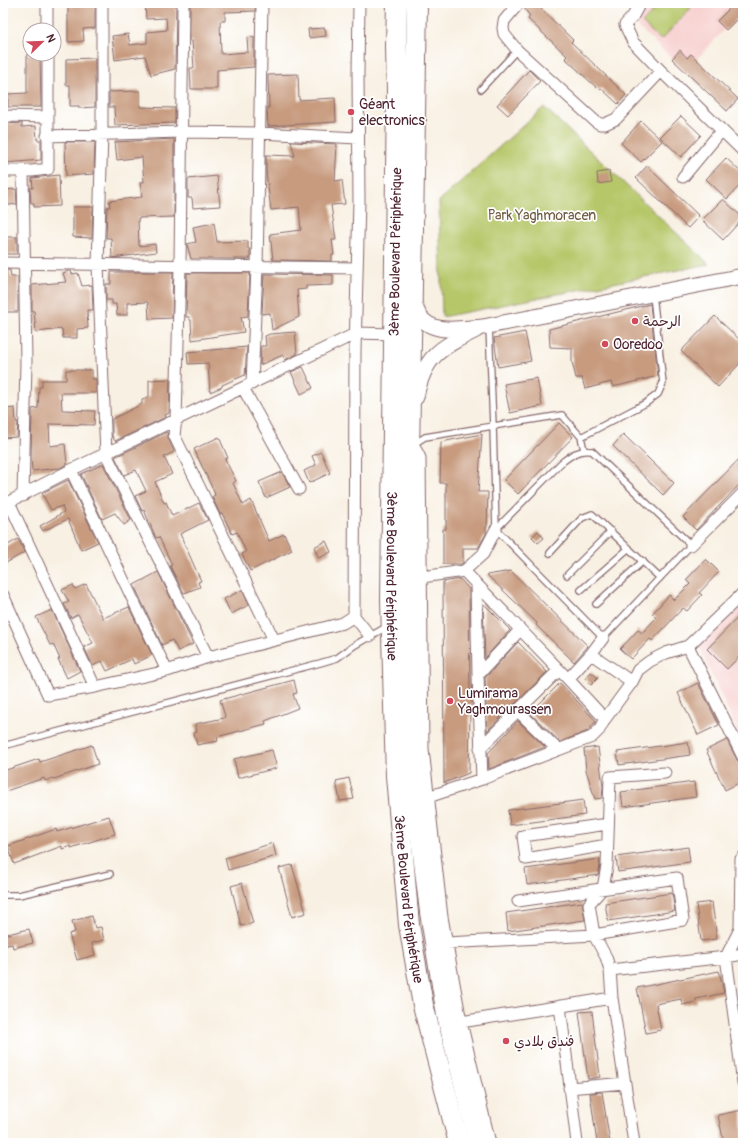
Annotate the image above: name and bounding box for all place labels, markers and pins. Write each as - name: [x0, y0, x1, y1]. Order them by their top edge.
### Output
- place label: Géant electronics: [359, 96, 426, 129]
- marker: Géant electronics: [346, 107, 356, 117]
- place label: الرحمة: [643, 313, 681, 330]
- marker: الرحمة: [630, 316, 640, 326]
- place label: Ooredoo: [613, 336, 663, 353]
- marker: Ooredoo: [600, 339, 610, 349]
- place label: Lumirama Yaghmourassen: [457, 685, 551, 718]
- marker: Lumirama Yaghmourassen: [445, 696, 455, 706]
- place label: فندق بلادي: [514, 1033, 574, 1052]
- marker: فندق بلادي: [501, 1036, 511, 1046]

